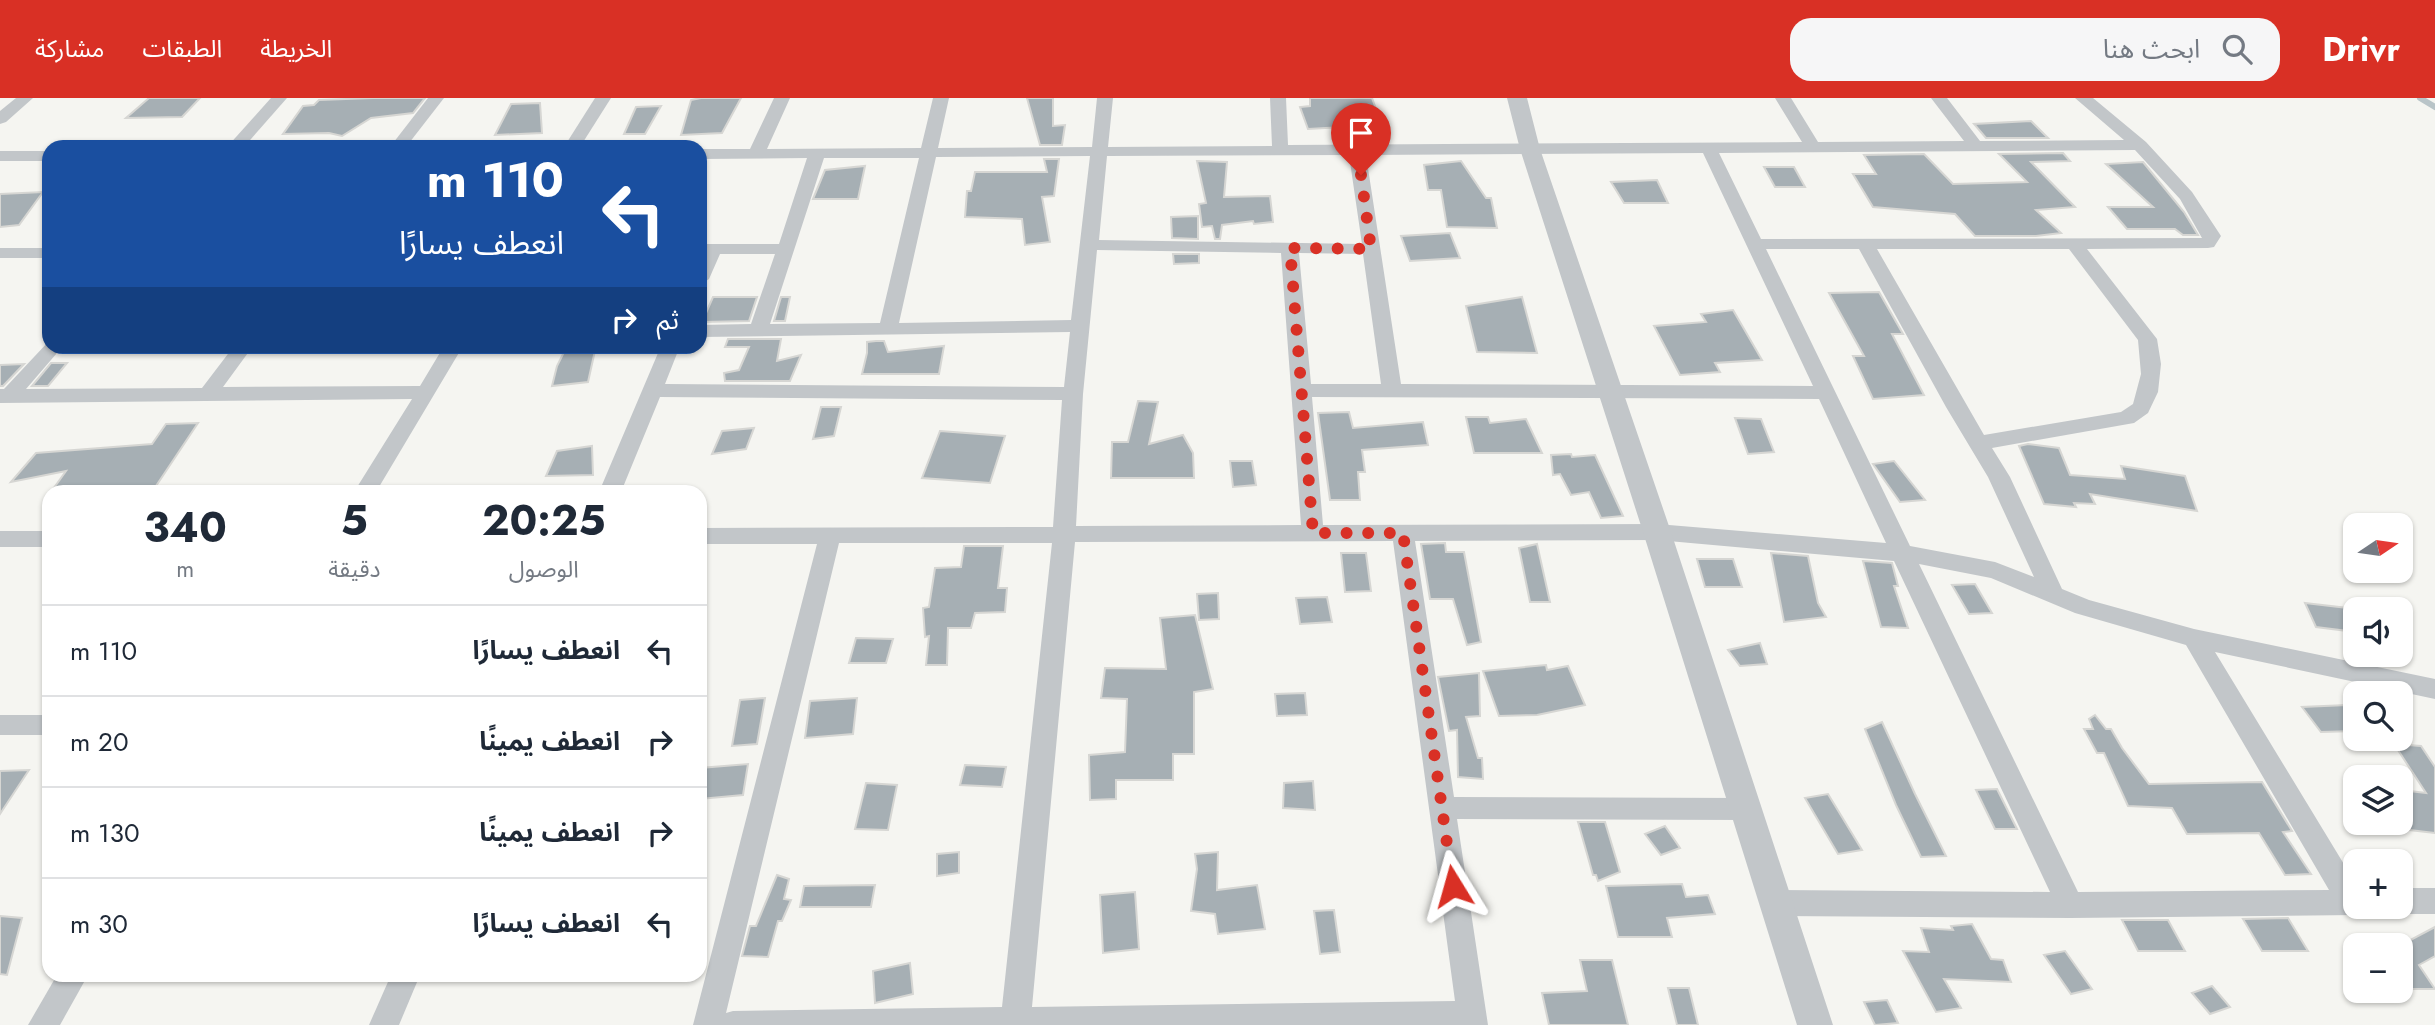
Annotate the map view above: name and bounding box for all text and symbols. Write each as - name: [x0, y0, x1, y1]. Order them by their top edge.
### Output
- search box: [1790, 18, 2280, 81]
- text: Drivr: [2322, 26, 2400, 73]
- text: ابحث هنا: [2103, 30, 2200, 68]
- icon: search: [2218, 30, 2256, 68]
- text: مشاركة: [35, 31, 104, 66]
- text: الطبقات: [142, 31, 222, 66]
- text: الخريطة: [260, 31, 332, 66]
- pin: [1331, 103, 1391, 175]
- icon: arrive: [1342, 114, 1380, 152]
- text: 110 m: [427, 145, 564, 215]
- icon: left: [588, 168, 679, 259]
- text: انعطف يسارًا: [399, 220, 564, 266]
- icon: right: [605, 301, 643, 339]
- text: ثم: [657, 301, 679, 339]
- text: 5: [341, 490, 368, 551]
- text: 20:25: [482, 490, 606, 551]
- text: 340: [144, 497, 227, 558]
- north arrow: [2343, 513, 2413, 583]
- map controls: [2343, 513, 2413, 1003]
- text: m: [176, 552, 194, 586]
- text: دقيقة: [328, 552, 381, 586]
- text: الوصول: [509, 552, 579, 586]
- button: sound: [2343, 597, 2413, 667]
- text: انعطف يسارًا: [473, 631, 620, 669]
- text: 110 m: [70, 632, 137, 670]
- icon: left: [641, 632, 679, 670]
- button: search: [2343, 681, 2413, 751]
- text: انعطف يمينًا: [479, 722, 620, 760]
- text: 20 m: [70, 723, 129, 761]
- icon: right: [641, 723, 679, 761]
- button: layers: [2343, 765, 2413, 835]
- text: انعطف يمينًا: [479, 813, 620, 851]
- text: 130 m: [70, 814, 140, 852]
- icon: right: [641, 814, 679, 852]
- position arrow: [1416, 849, 1490, 923]
- button: +: [2343, 849, 2413, 919]
- text: انعطف يسارًا: [473, 904, 620, 942]
- text: 30 m: [70, 905, 128, 943]
- icon: left: [641, 905, 679, 943]
- button: −: [2343, 933, 2413, 1003]

